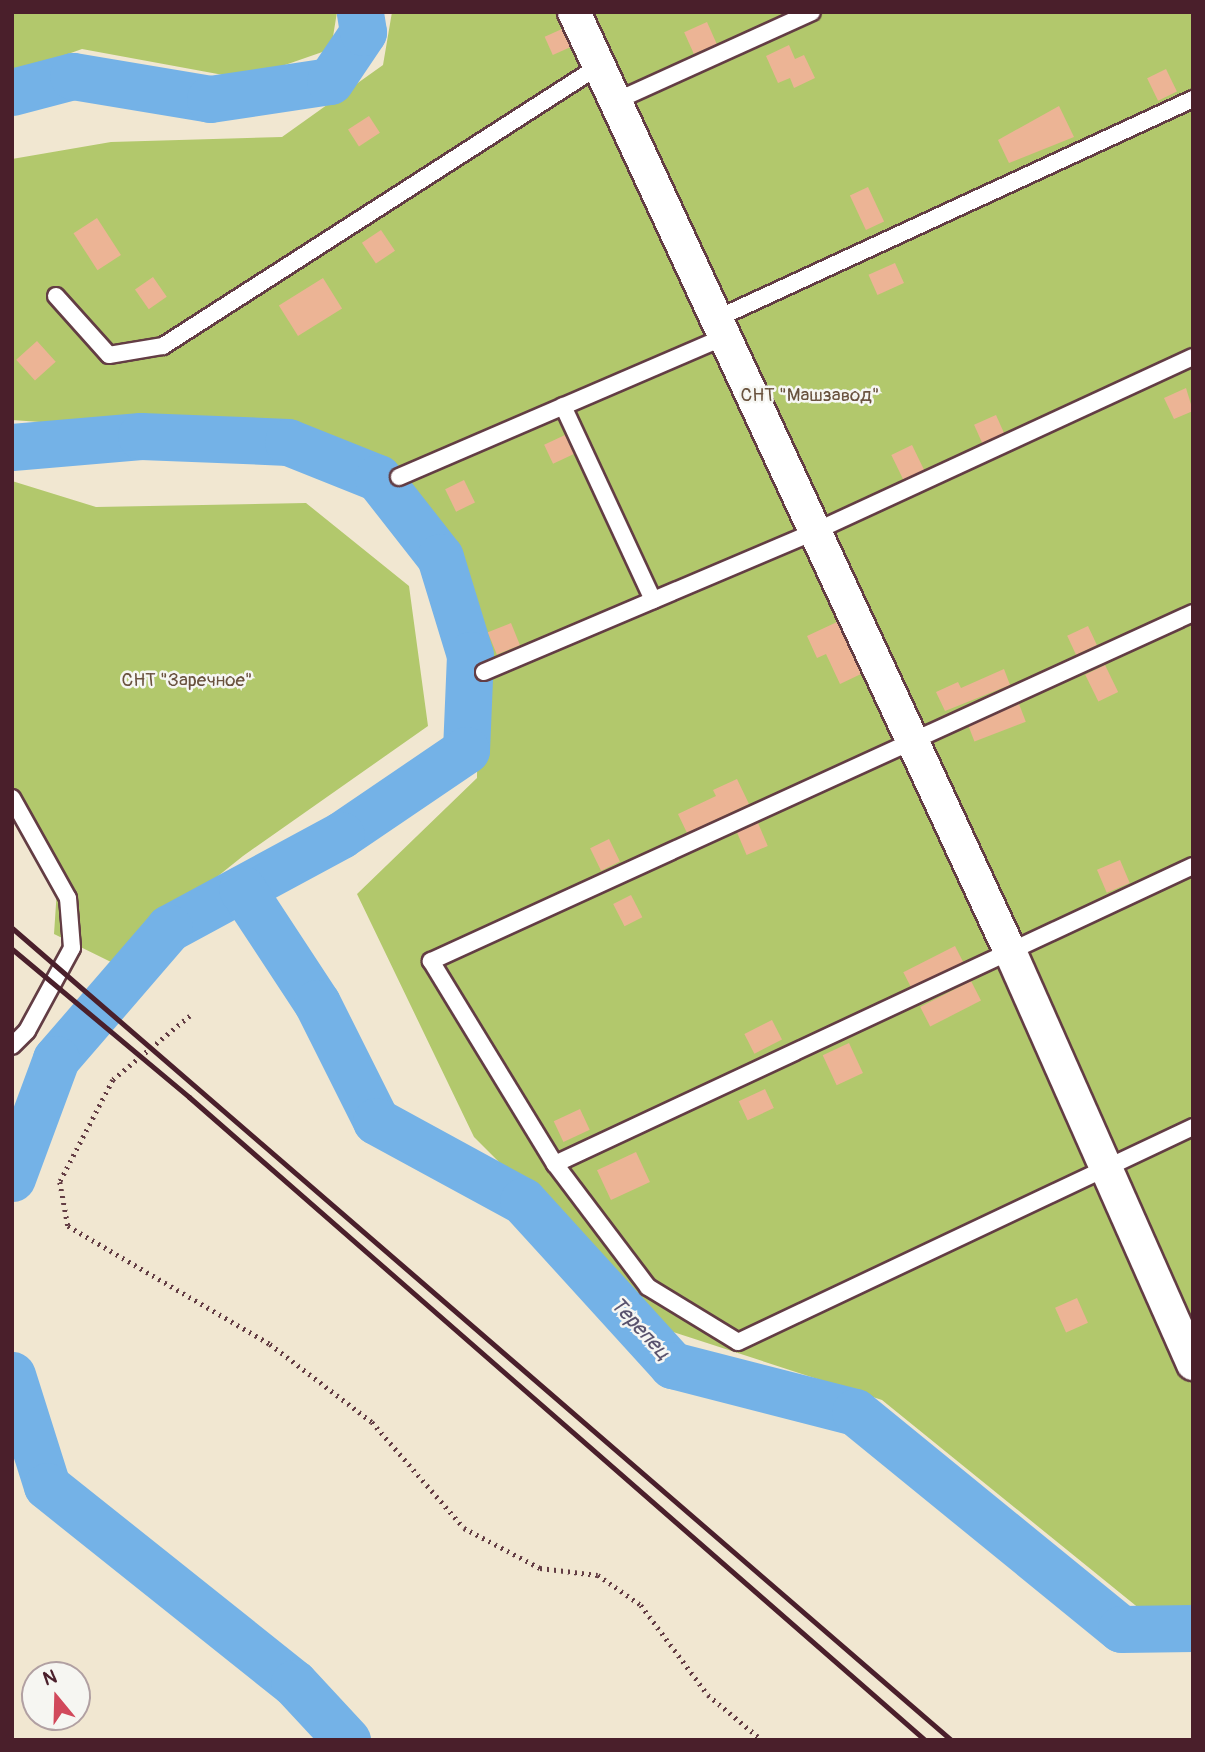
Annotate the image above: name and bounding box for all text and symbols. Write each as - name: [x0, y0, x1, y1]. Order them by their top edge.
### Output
- park label: СНТ "Машзавод": [741, 385, 879, 407]
- park label: СНТ "Заречное": [121, 670, 253, 692]
- water label: Терепец: [605, 1292, 675, 1366]
- north arrow: [21, 1661, 91, 1731]
- text: N: [40, 1665, 60, 1691]

